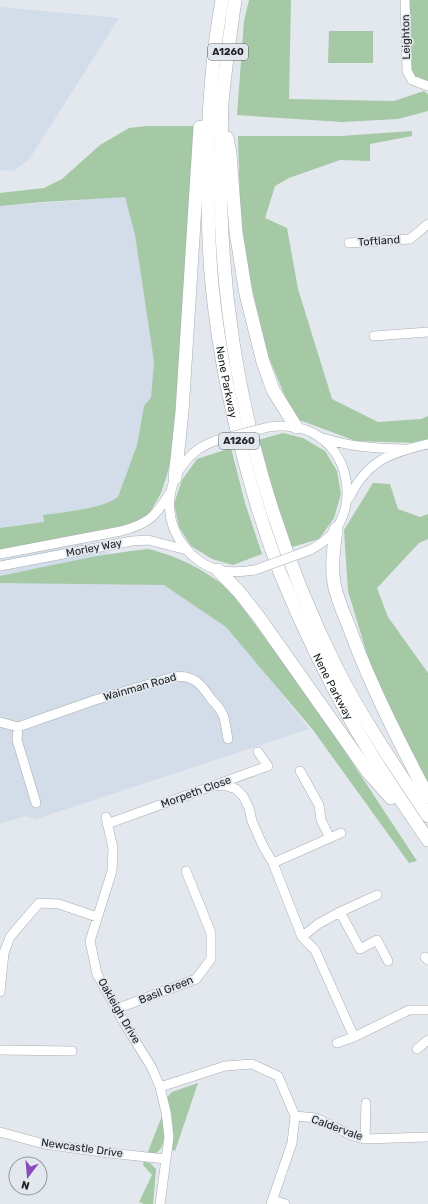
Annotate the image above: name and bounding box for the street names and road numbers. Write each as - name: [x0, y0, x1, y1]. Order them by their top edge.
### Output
- street label: Leighton: [399, 14, 413, 60]
- road number: A1260: [208, 44, 248, 60]
- street label: Toftland: [358, 233, 400, 249]
- street label: Nene Parkway: [214, 345, 240, 419]
- road number: A1260: [219, 433, 259, 449]
- street label: Morley Way: [65, 536, 123, 560]
- street label: Nene Parkway: [311, 651, 356, 722]
- street label: Wainman Road: [102, 670, 178, 704]
- street label: Morpeth Close: [159, 773, 233, 811]
- street label: Basil Green: [137, 973, 195, 1007]
- street label: Oakleigh Drive: [95, 976, 143, 1046]
- street label: Caldervale: [310, 1113, 364, 1143]
- street label: Newcastle Drive: [40, 1136, 124, 1160]

